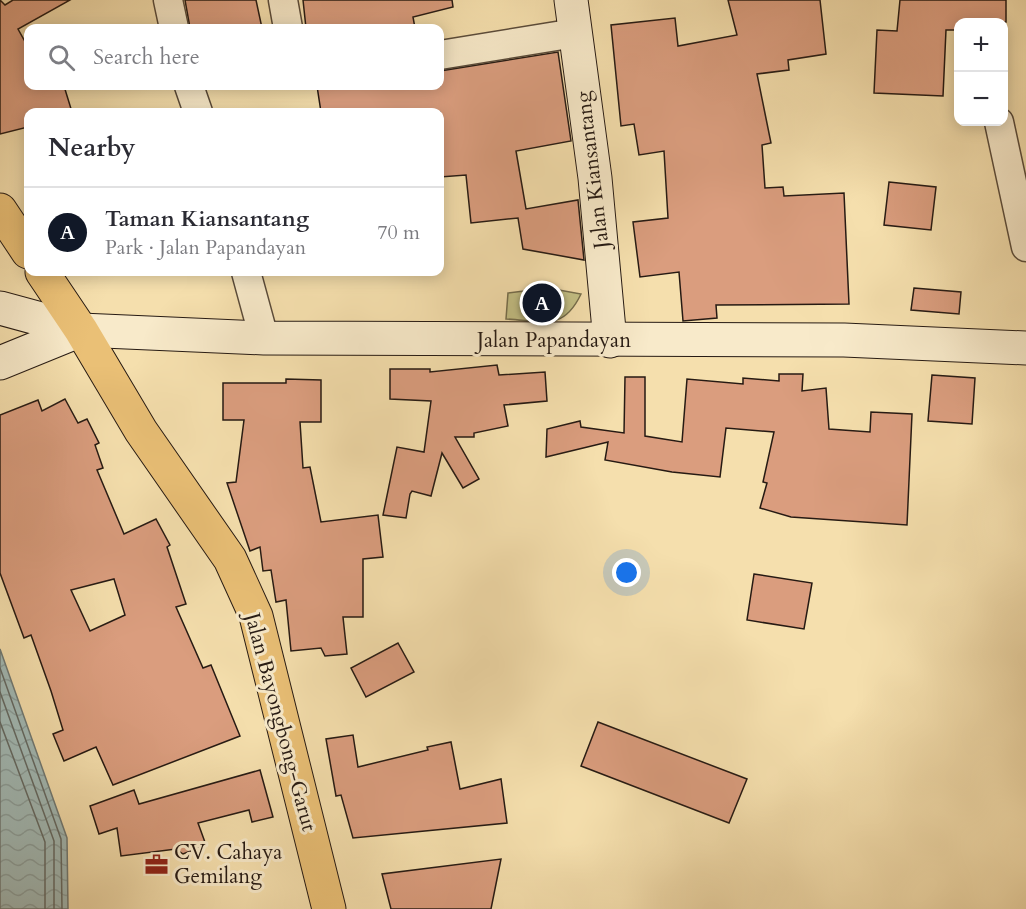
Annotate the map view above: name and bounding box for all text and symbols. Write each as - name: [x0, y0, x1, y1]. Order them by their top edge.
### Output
- map controls: [954, 18, 1008, 126]
- button: +: [954, 18, 1008, 72]
- search box: [24, 24, 444, 90]
- icon: search: [45, 41, 78, 74]
- text: Search here: [93, 42, 200, 72]
- button: −: [954, 72, 1008, 126]
- street label: Jalan Kiansantang: [568, 89, 617, 253]
- text: Nearby: [48, 130, 136, 165]
- text: Taman Kiansantang: [105, 204, 309, 234]
- text: A: [60, 219, 75, 246]
- text: 70 m: [377, 219, 420, 246]
- text: Park · Jalan Papandayan: [105, 234, 306, 261]
- pin: A: [522, 280, 562, 326]
- street label: Jalan Papandayan: [474, 326, 631, 355]
- your location: [612, 558, 641, 587]
- street label: Jalan Bayongbong-Garut: [237, 607, 324, 835]
- place label: CV. Cahaya Gemilang: [174, 838, 282, 891]
- office icon: CV. Cahaya Gemilang: [143, 851, 169, 877]

